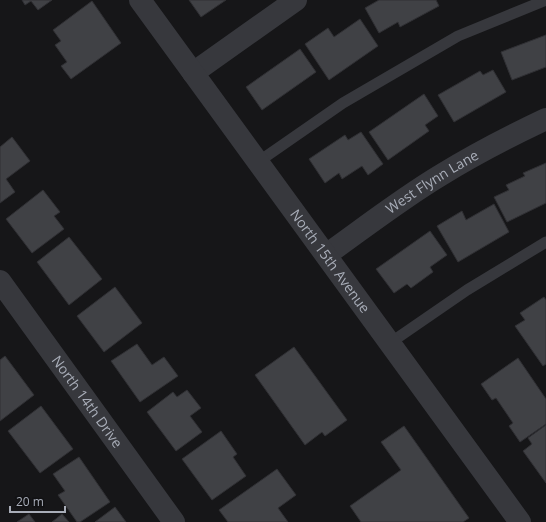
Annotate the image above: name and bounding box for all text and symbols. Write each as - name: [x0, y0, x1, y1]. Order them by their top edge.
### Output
- street label: West Flynn Lane: [382, 145, 482, 218]
- street label: North 15th Avenue: [286, 205, 375, 317]
- street label: North 14th Drive: [48, 352, 127, 452]
- scale bar: [10, 488, 65, 514]
- text: 20 m: [16, 493, 44, 510]

